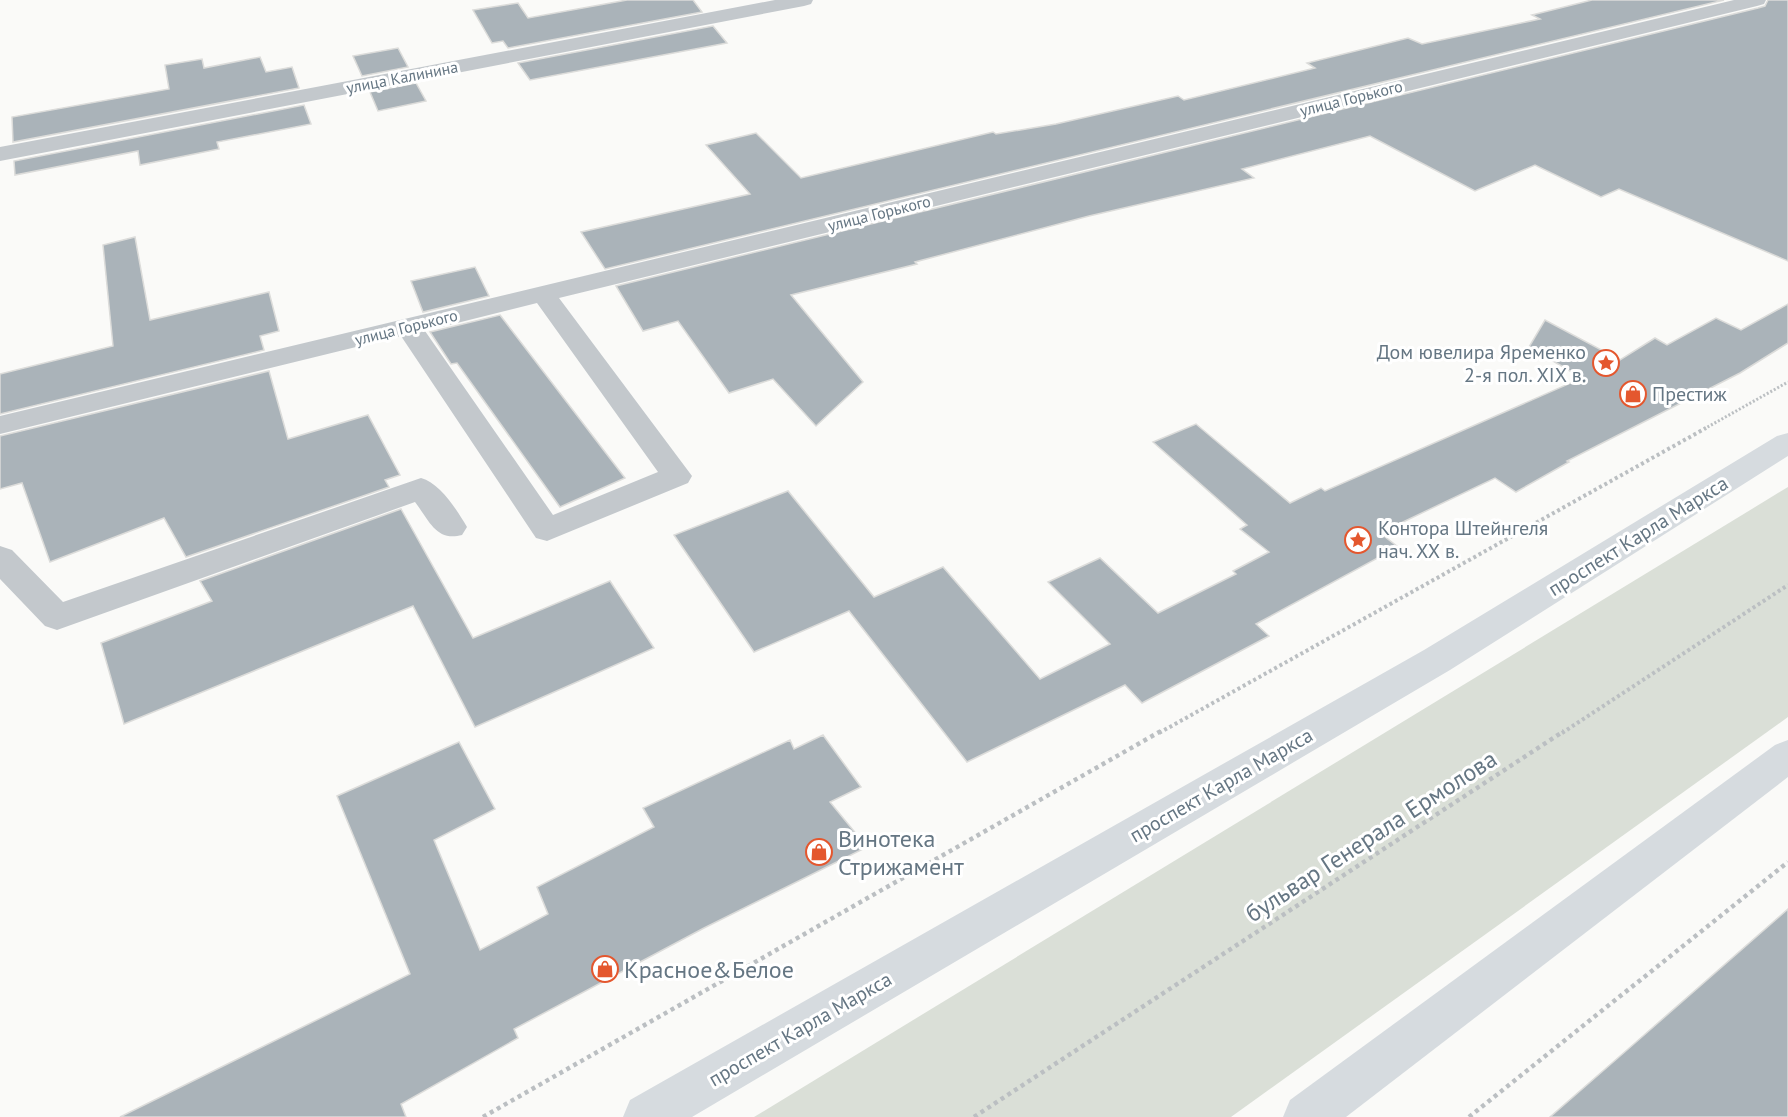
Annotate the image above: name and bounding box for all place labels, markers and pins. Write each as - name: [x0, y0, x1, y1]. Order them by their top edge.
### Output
- place label: Дом ювелира Яременко 2-я пол. XIX в.: [1377, 339, 1586, 388]
- place icon: Дом ювелира Яременко 2-я пол. XIX в.: [1591, 348, 1621, 378]
- shop icon: Престиж: [1618, 379, 1648, 409]
- place label: Престиж: [1652, 381, 1728, 407]
- place label: Контора Штейнгеля нач. ХХ в.: [1378, 515, 1548, 564]
- place icon: Контора Штейнгеля нач. ХХ в.: [1343, 525, 1373, 555]
- place label: Винотека Стрижамент: [838, 823, 964, 882]
- shop icon: Винотека Стрижамент: [804, 837, 834, 867]
- shop icon: Красное&Белое: [590, 954, 620, 984]
- place label: Красное&Белое: [624, 954, 794, 985]

